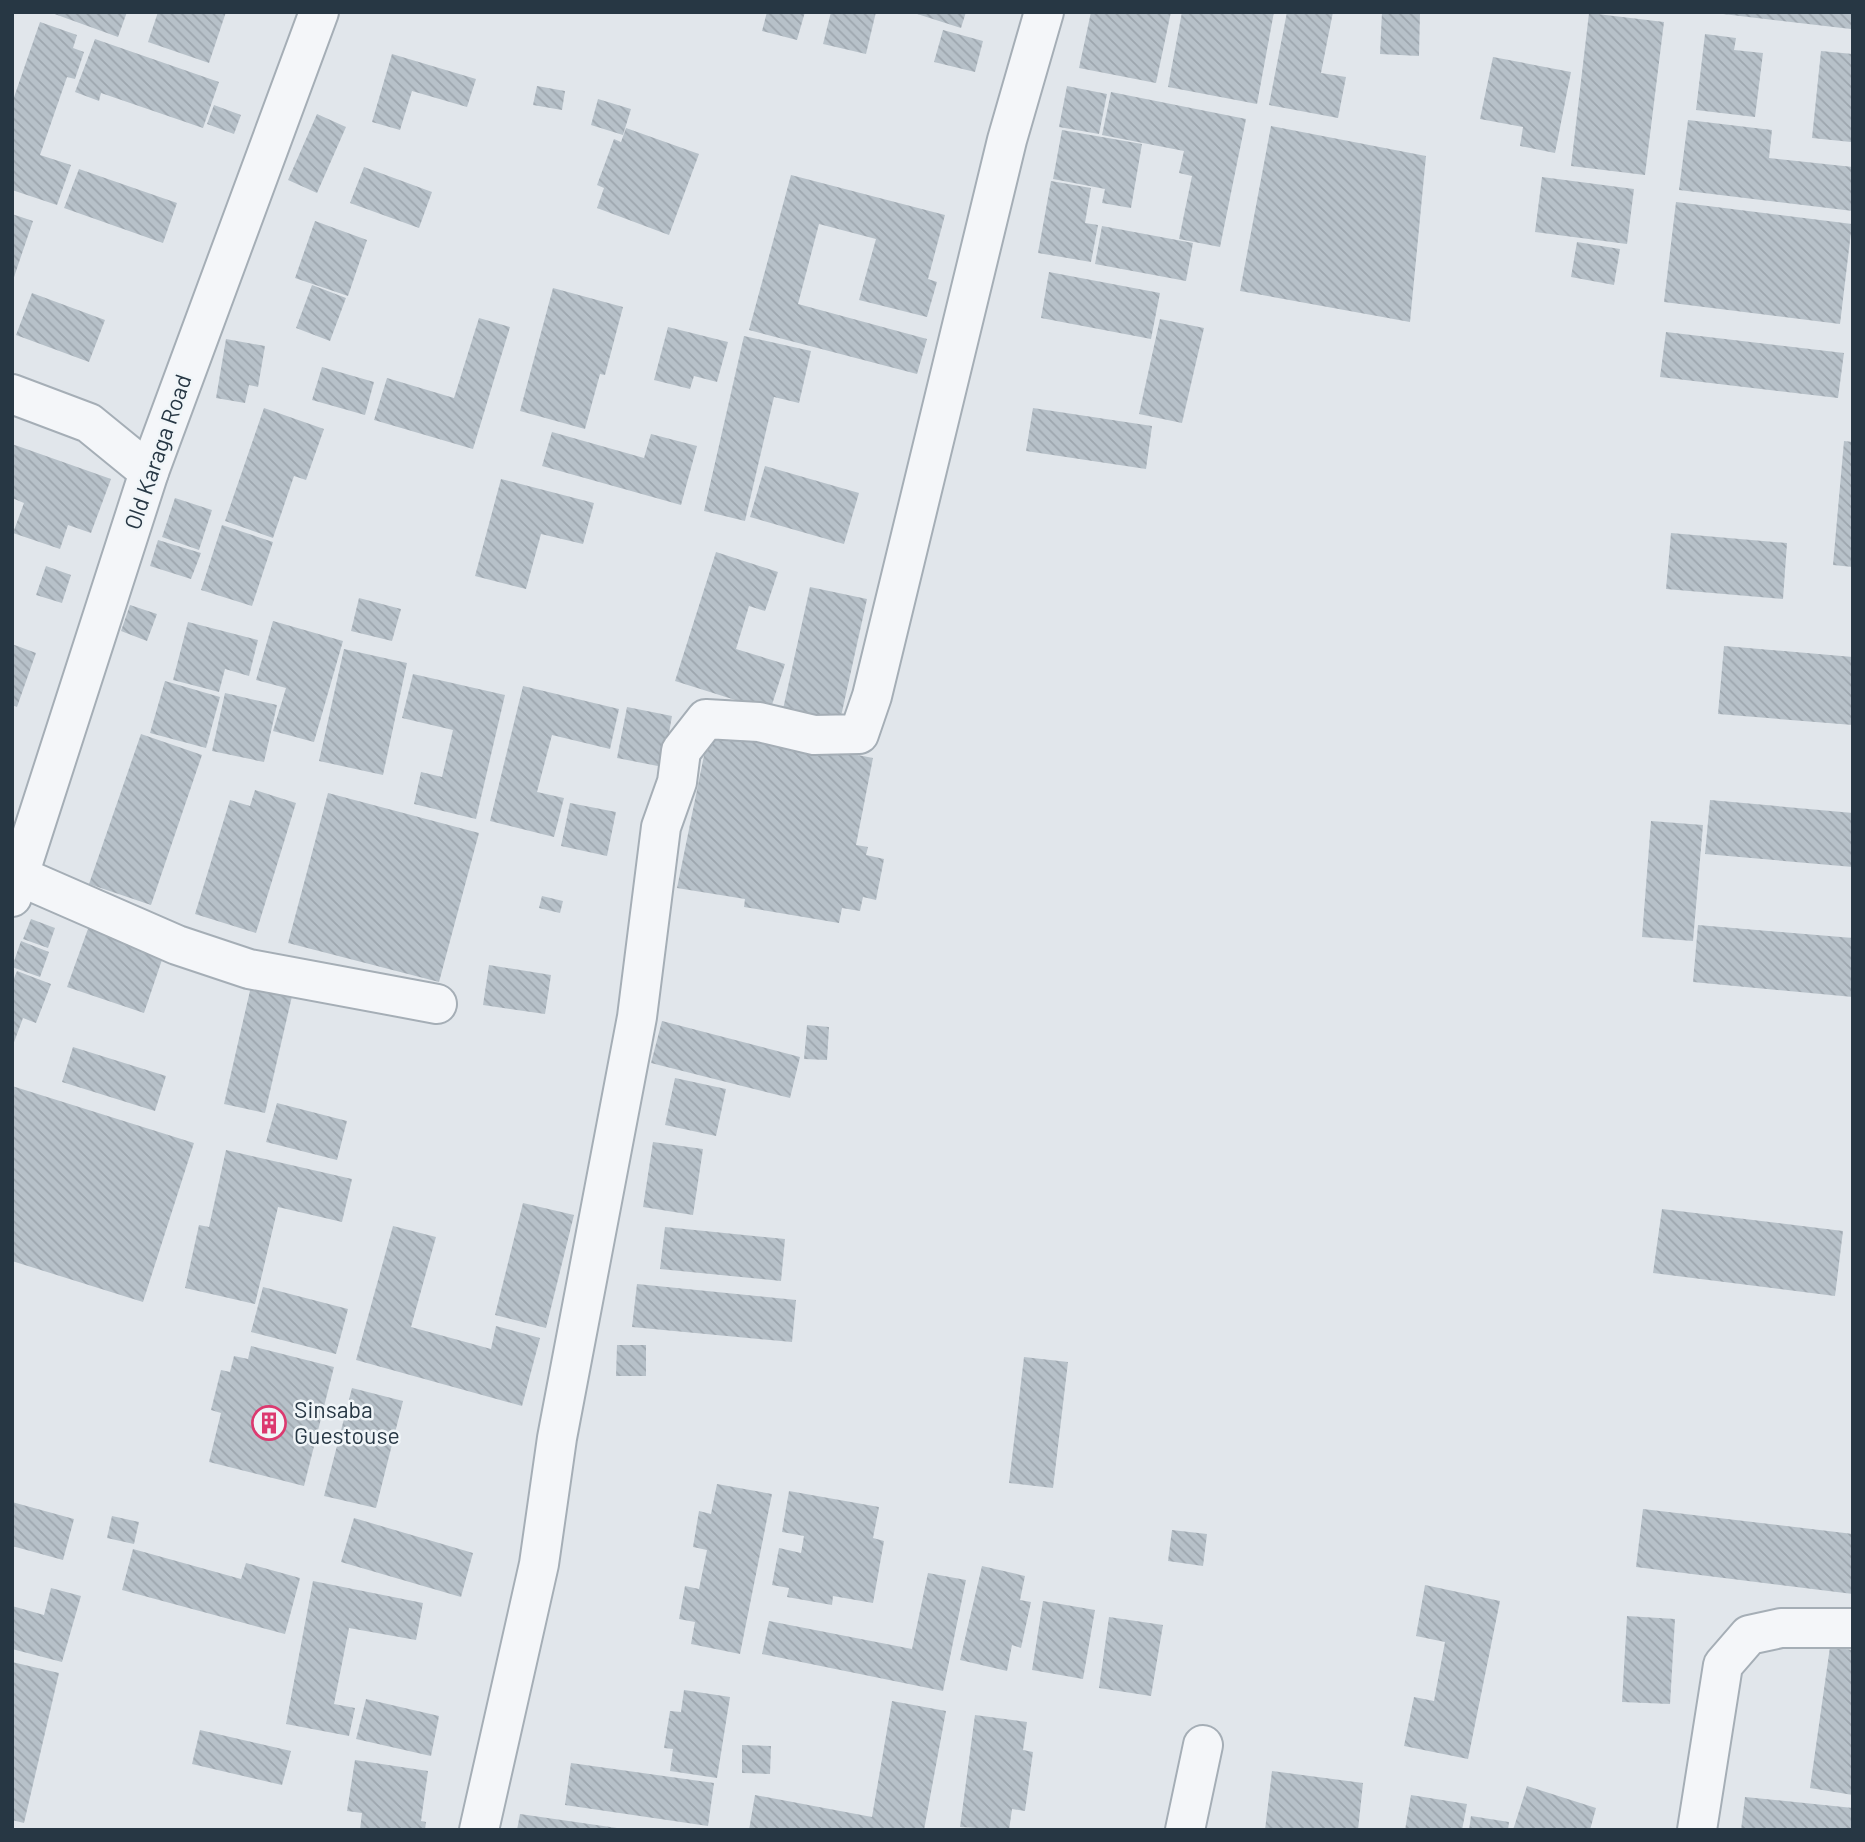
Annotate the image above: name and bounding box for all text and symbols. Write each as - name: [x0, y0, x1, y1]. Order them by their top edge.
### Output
- street label: Old Karaga Road: [117, 370, 197, 533]
- place label: Sinsaba Guestouse: [294, 1395, 400, 1449]
- building icon: Sinsaba Guestouse: [250, 1404, 288, 1442]

